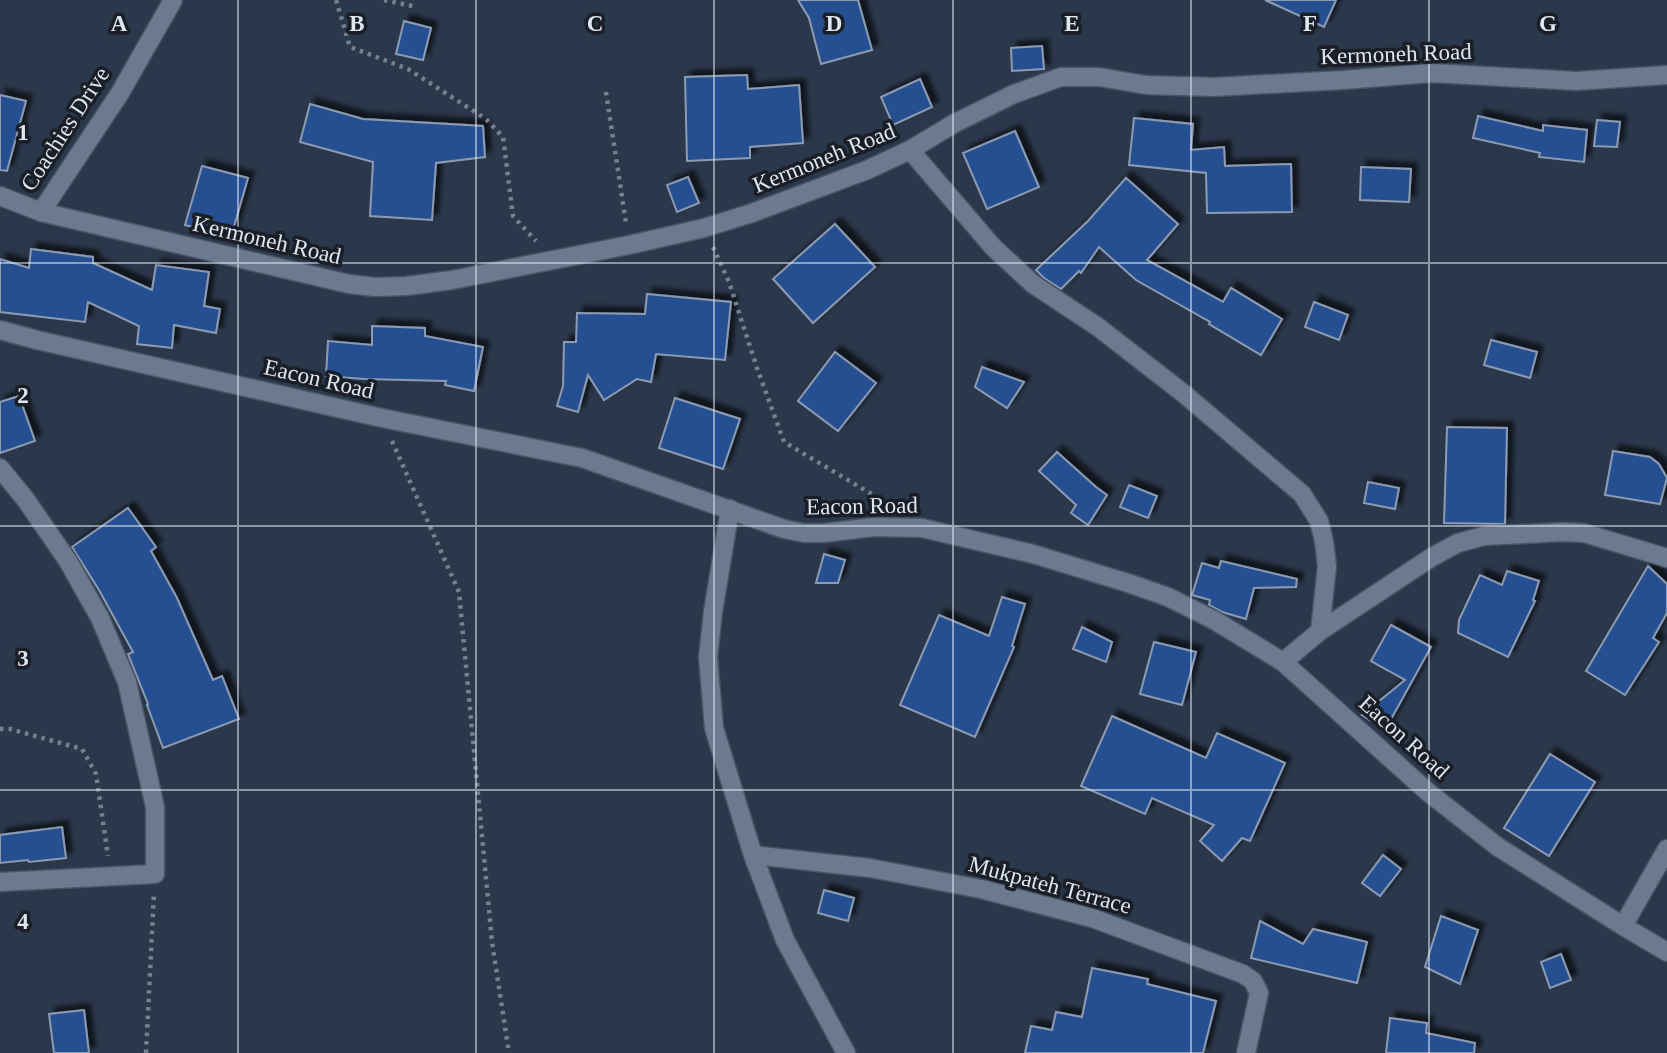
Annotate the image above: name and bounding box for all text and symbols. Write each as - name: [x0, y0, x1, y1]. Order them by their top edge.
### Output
- text: A: [111, 11, 128, 36]
- text: B: [349, 11, 365, 36]
- text: C: [587, 11, 603, 36]
- text: D: [826, 11, 842, 36]
- text: E: [1064, 11, 1080, 36]
- text: F: [1303, 11, 1317, 36]
- text: G: [1539, 11, 1557, 36]
- street label: Kermoneh Road: [1320, 39, 1473, 69]
- street label: Coachies Drive: [16, 62, 114, 196]
- street label: Kermoneh Road: [749, 118, 899, 198]
- text: 1: [17, 120, 29, 145]
- street label: Kermoneh Road: [190, 211, 344, 269]
- street label: Eacon Road: [262, 354, 377, 404]
- text: 2: [17, 383, 29, 408]
- street label: Eacon Road: [806, 493, 919, 519]
- text: 3: [17, 646, 29, 671]
- street label: Eacon Road: [1354, 690, 1454, 784]
- street label: Mukpateh Terrace: [966, 851, 1134, 919]
- text: 4: [17, 909, 29, 934]

